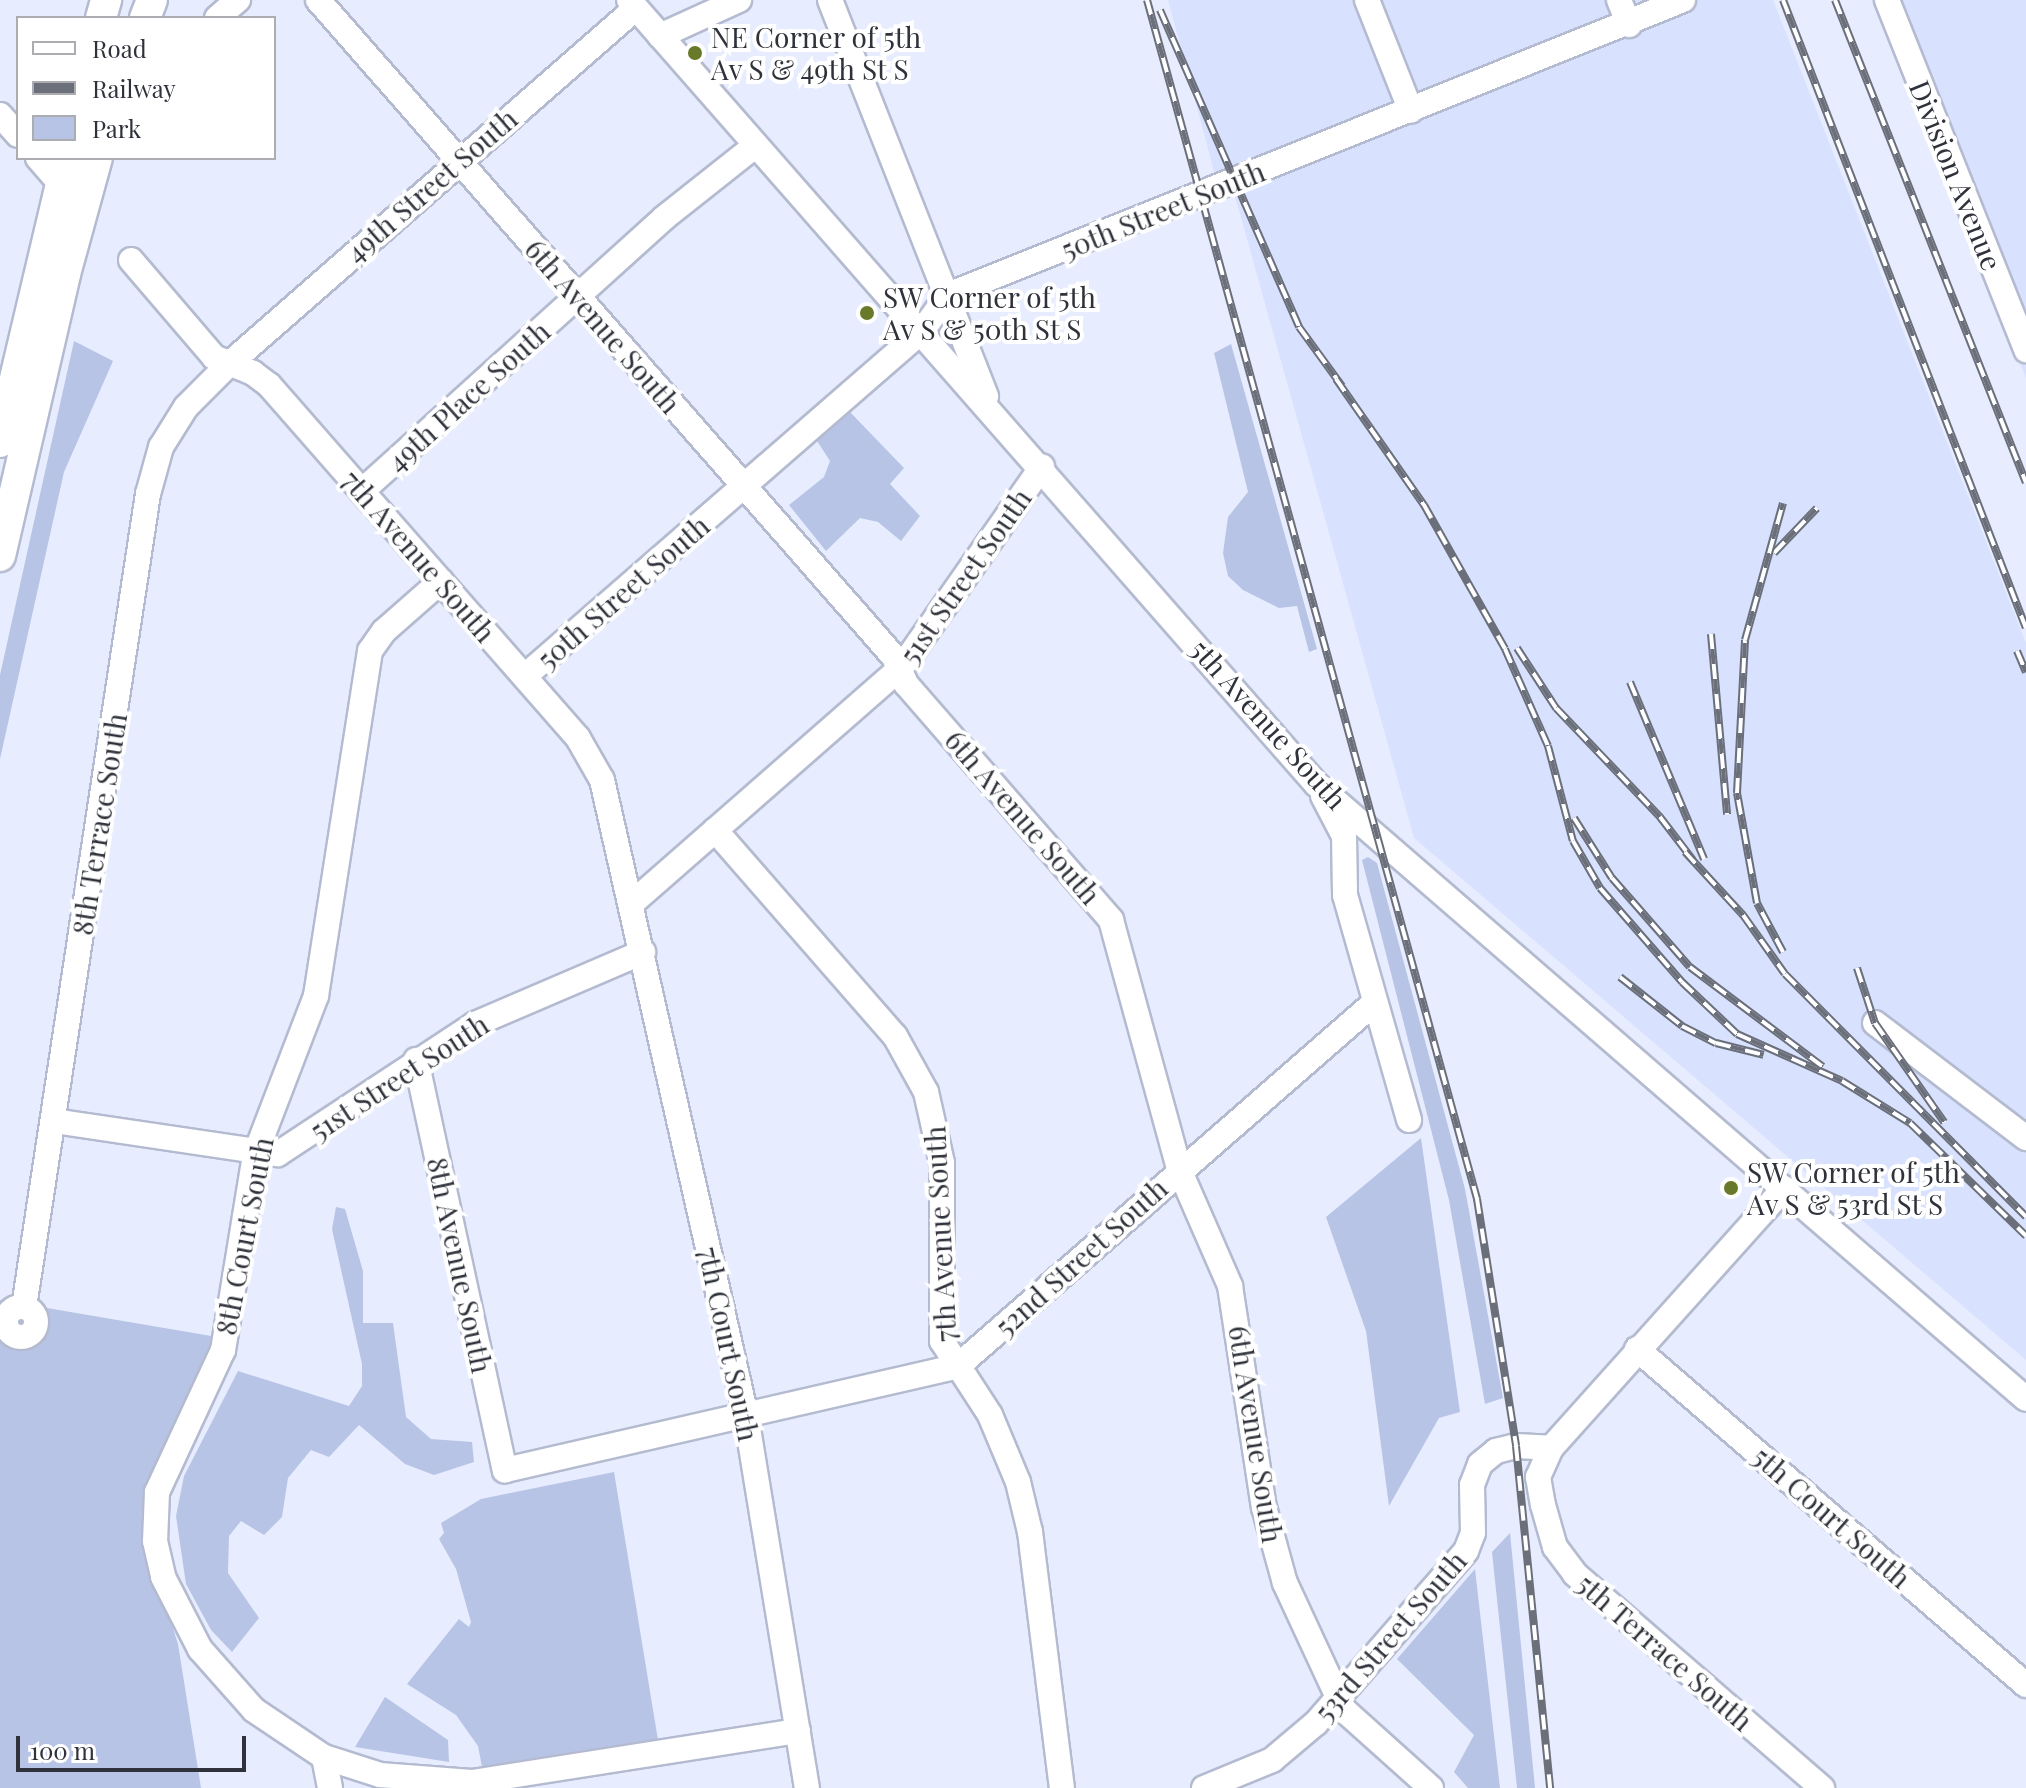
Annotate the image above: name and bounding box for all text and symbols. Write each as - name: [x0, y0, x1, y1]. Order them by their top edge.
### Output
- legend: [16, 16, 276, 160]
- place label: NE Corner of 5th Av S & 49th St S: [711, 20, 922, 86]
- text: Road: [92, 32, 147, 64]
- marker: NE Corner of 5th Av S & 49th St S: [686, 44, 704, 62]
- text: Railway: [92, 72, 176, 104]
- street label: Division Avenue: [1902, 75, 2010, 275]
- street label: 49th Street South: [338, 101, 524, 269]
- text: Park: [92, 112, 141, 144]
- street label: 50th Street South: [1056, 154, 1270, 266]
- street label: 6th Avenue South: [518, 232, 688, 420]
- place label: SW Corner of 5th Av S & 50th St S: [883, 280, 1097, 346]
- marker: SW Corner of 5th Av S & 50th St S: [858, 304, 876, 322]
- street label: 49th Place South: [380, 314, 556, 478]
- street label: 7th Avenue South: [335, 463, 503, 649]
- street label: 51st Street South: [892, 482, 1038, 670]
- street label: 50th Street South: [530, 508, 716, 676]
- street label: 5th Avenue South: [1184, 632, 1354, 816]
- street label: 8th Terrace South: [65, 710, 133, 938]
- street label: 6th Avenue South: [938, 723, 1108, 911]
- street label: 51st Street South: [303, 1007, 495, 1147]
- street label: 7th Avenue South: [918, 1125, 962, 1343]
- street label: 8th Court South: [208, 1134, 280, 1338]
- street label: 8th Avenue South: [421, 1154, 499, 1376]
- place label: SW Corner of 5th Av S & 53rd St S: [1747, 1155, 1961, 1221]
- street label: 52nd Street South: [988, 1171, 1174, 1343]
- marker: SW Corner of 5th Av S & 53rd St S: [1722, 1179, 1740, 1197]
- street label: 7th Court South: [692, 1244, 766, 1444]
- street label: 6th Avenue South: [1222, 1323, 1290, 1545]
- street label: 5th Court South: [1746, 1439, 1918, 1595]
- street label: 53rd Street South: [1307, 1544, 1473, 1728]
- street label: 5th Terrace South: [1570, 1566, 1760, 1738]
- scale bar: [20, 1720, 250, 1770]
- text: 100 m: [30, 1734, 95, 1766]

